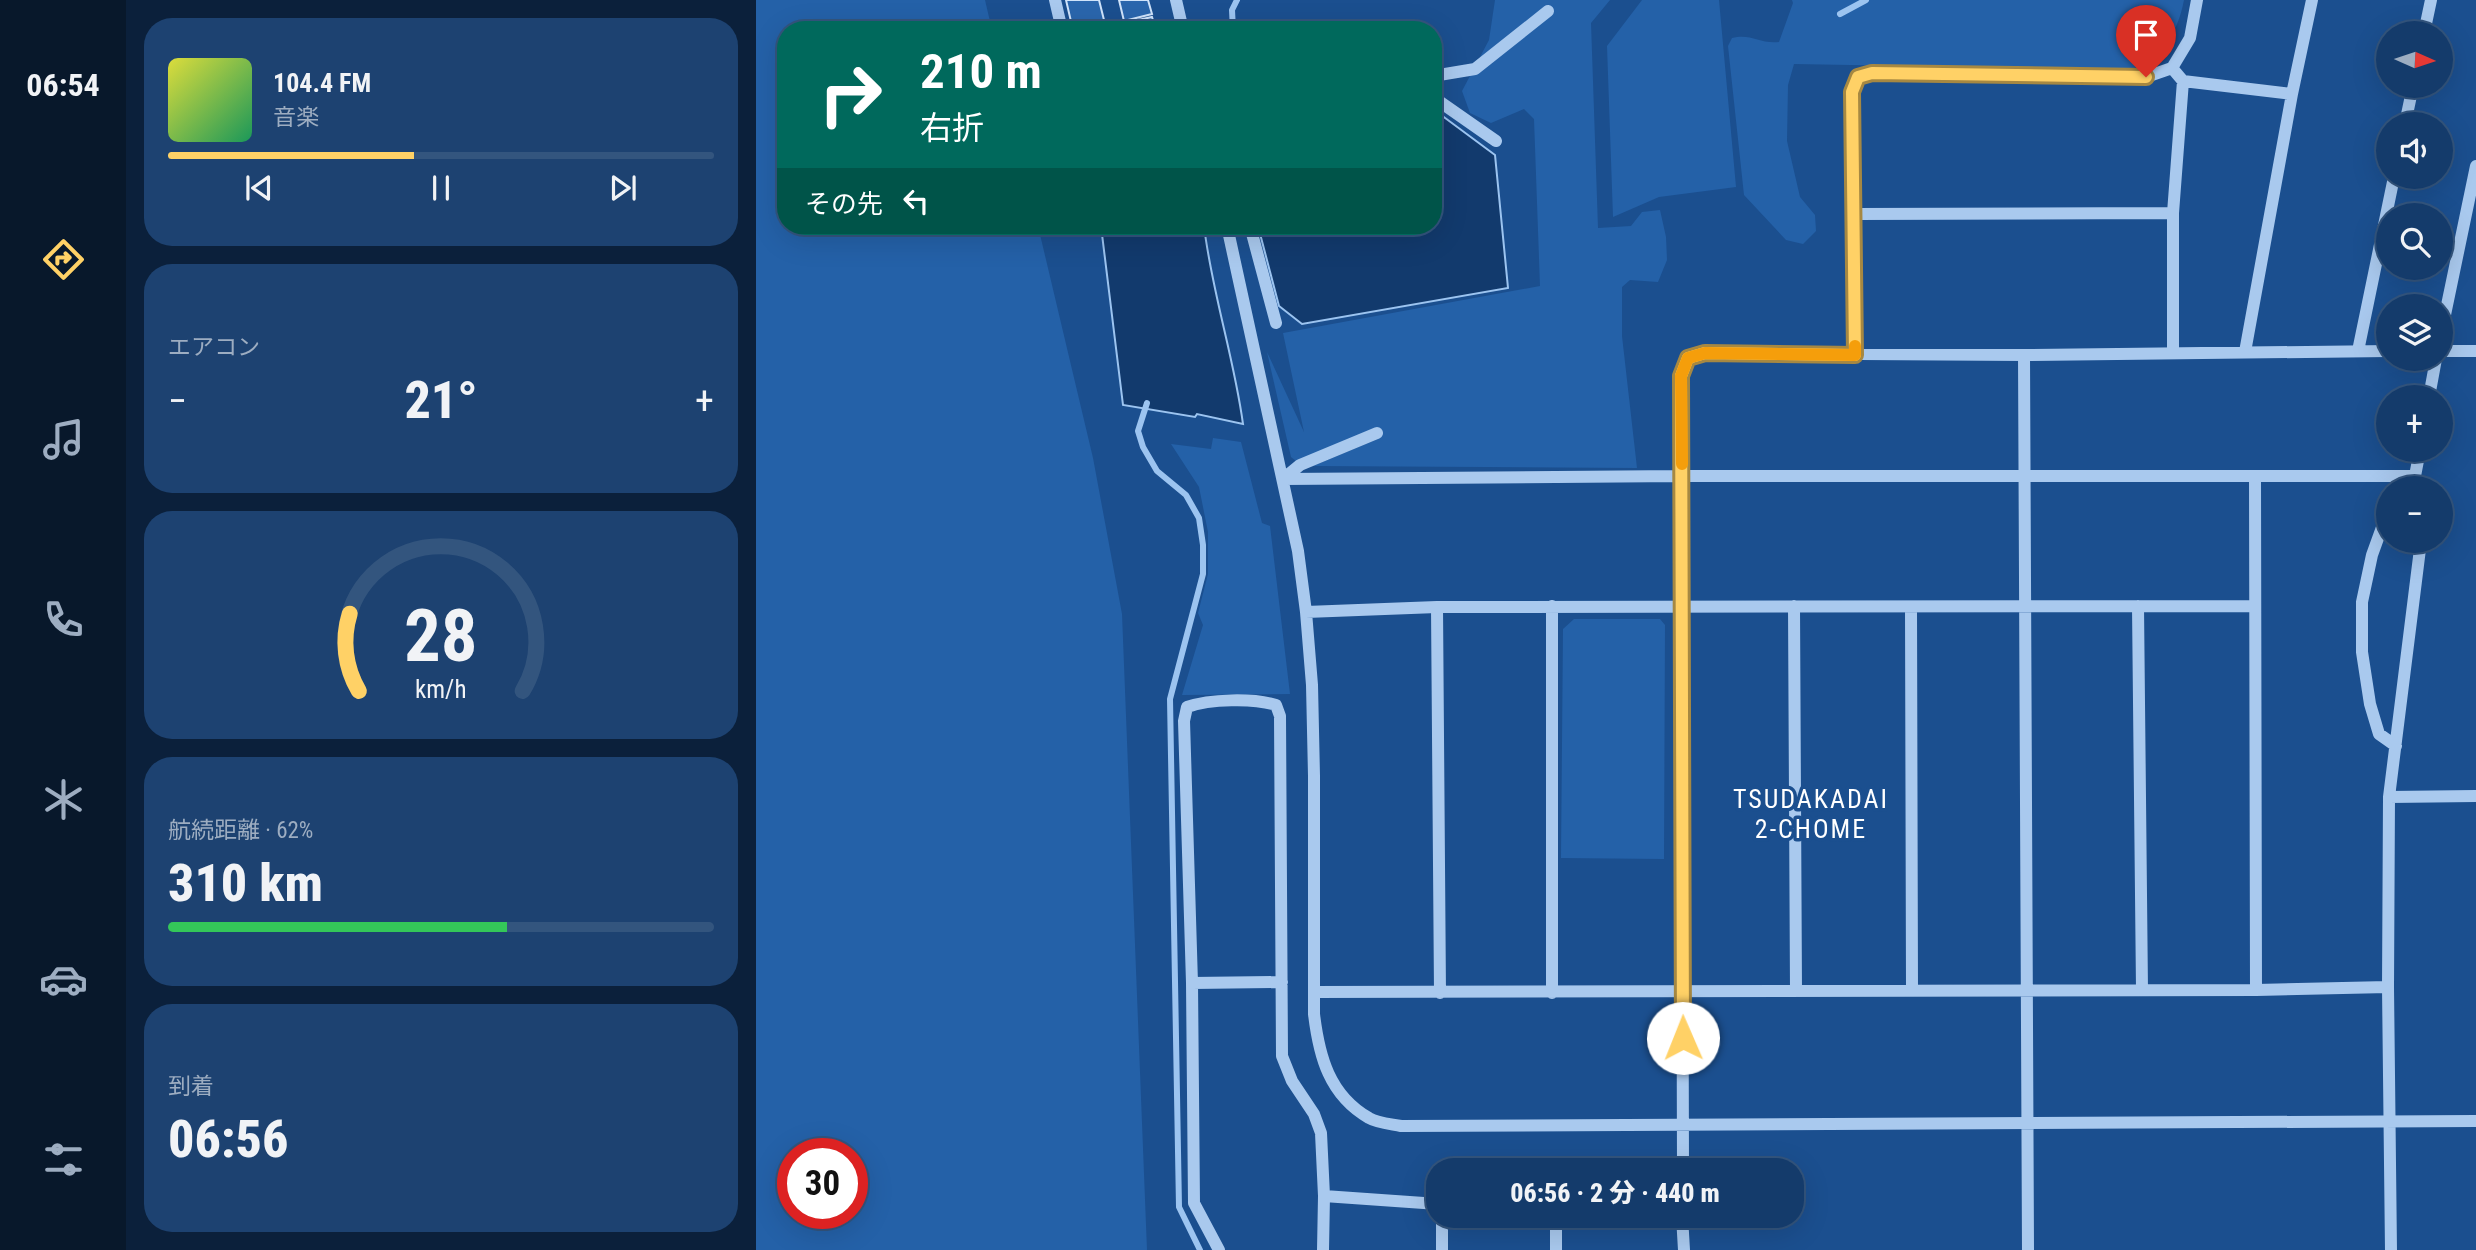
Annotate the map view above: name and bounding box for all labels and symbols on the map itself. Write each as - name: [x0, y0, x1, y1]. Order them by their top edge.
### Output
- pin: [2116, 5, 2176, 77]
- north arrow: [2376, 21, 2454, 98]
- district label: TSUDAKADAI 2-CHOME: [1733, 784, 1889, 844]
- position arrow: [1646, 1001, 1720, 1075]
- speed limit sign: 30: [777, 1138, 868, 1229]

